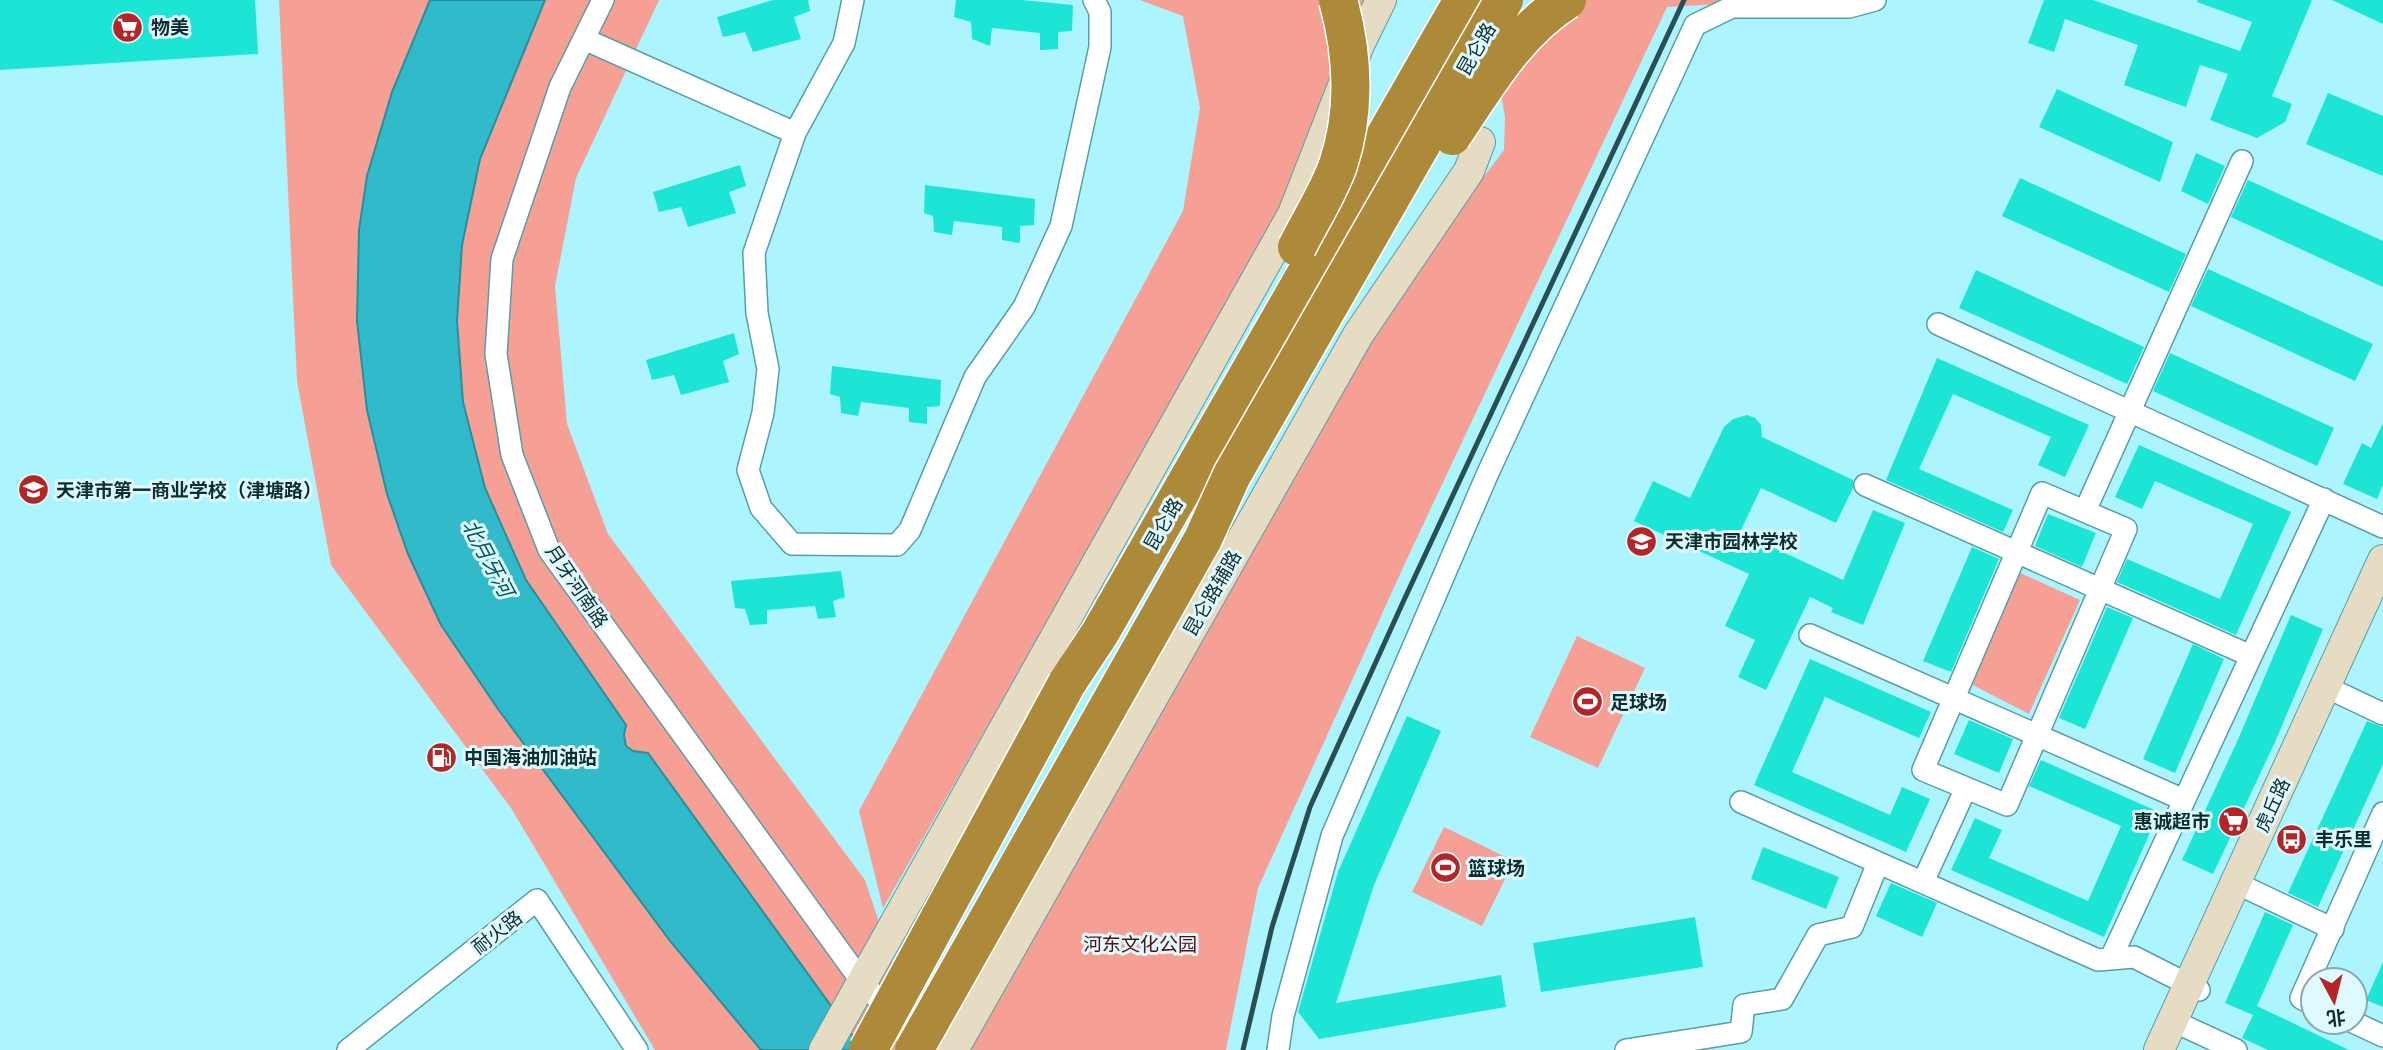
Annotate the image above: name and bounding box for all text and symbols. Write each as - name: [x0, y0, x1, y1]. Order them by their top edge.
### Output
- supermarket icon: 物美: [111, 10, 145, 44]
- place label: 物美: [151, 16, 189, 38]
- street label: 昆仑路: [1452, 19, 1500, 79]
- school or university icon: 天津市第一商业学校（津塘路）: [16, 473, 50, 507]
- place label: 天津市第一商业学校（津塘路）: [56, 479, 322, 501]
- street label: 昆仑路: [1139, 494, 1187, 554]
- water label: 北月牙河: [457, 515, 521, 604]
- school or university icon: 天津市园林学校: [1625, 524, 1659, 558]
- place label: 天津市园林学校: [1665, 530, 1798, 552]
- street label: 月牙河南路: [541, 540, 613, 632]
- street label: 昆仑路辅路: [1179, 546, 1245, 640]
- sports icon: 足球场: [1570, 685, 1604, 719]
- place label: 足球场: [1610, 691, 1667, 713]
- fuel station icon: 中国海油加油站: [424, 740, 458, 774]
- place label: 中国海油加油站: [464, 746, 597, 768]
- street label: 虎丘路: [2250, 775, 2294, 835]
- supermarket icon: 惠诚超市: [2216, 804, 2250, 838]
- place label: 惠诚超市: [2134, 810, 2210, 832]
- bus stop icon: 丰乐里: [2275, 822, 2309, 856]
- place label: 丰乐里: [2315, 828, 2372, 850]
- sports icon: 篮球场: [1428, 851, 1462, 885]
- place label: 篮球场: [1468, 857, 1525, 879]
- street label: 耐火路: [468, 906, 526, 958]
- park label: 河东文化公园: [1083, 933, 1197, 955]
- north arrow: [2299, 966, 2369, 1036]
- text: 北: [2325, 1006, 2347, 1030]

